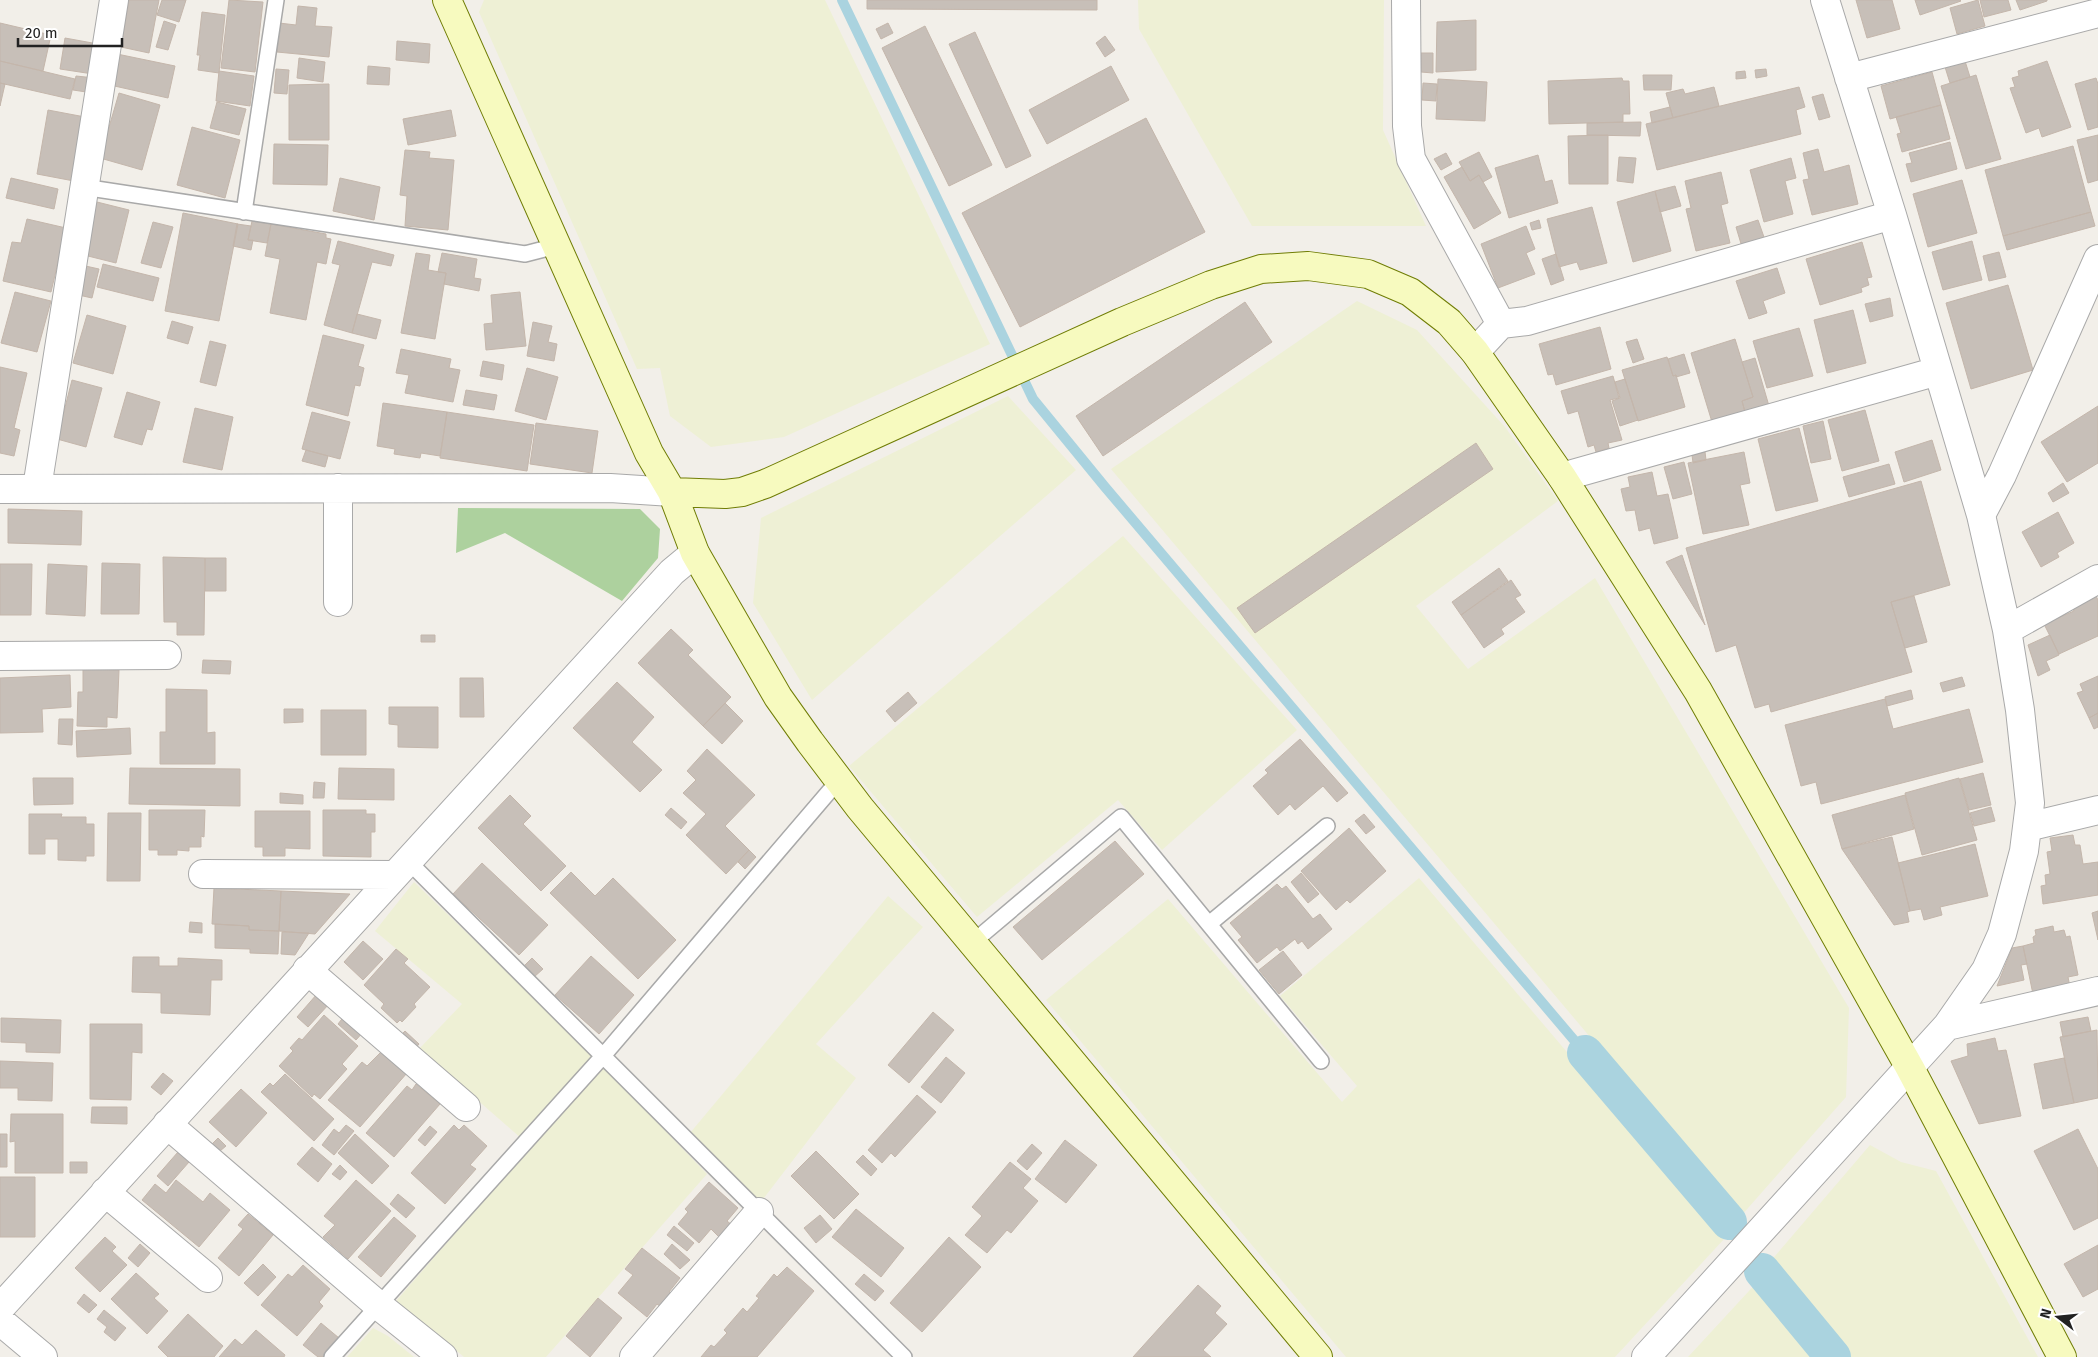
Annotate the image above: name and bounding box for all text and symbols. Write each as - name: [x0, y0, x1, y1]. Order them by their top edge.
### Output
- scale bar: [18, 15, 121, 47]
- text: 20 m: [25, 24, 58, 42]
- north arrow: [2033, 1292, 2083, 1342]
- text: N: [2037, 1307, 2055, 1320]

